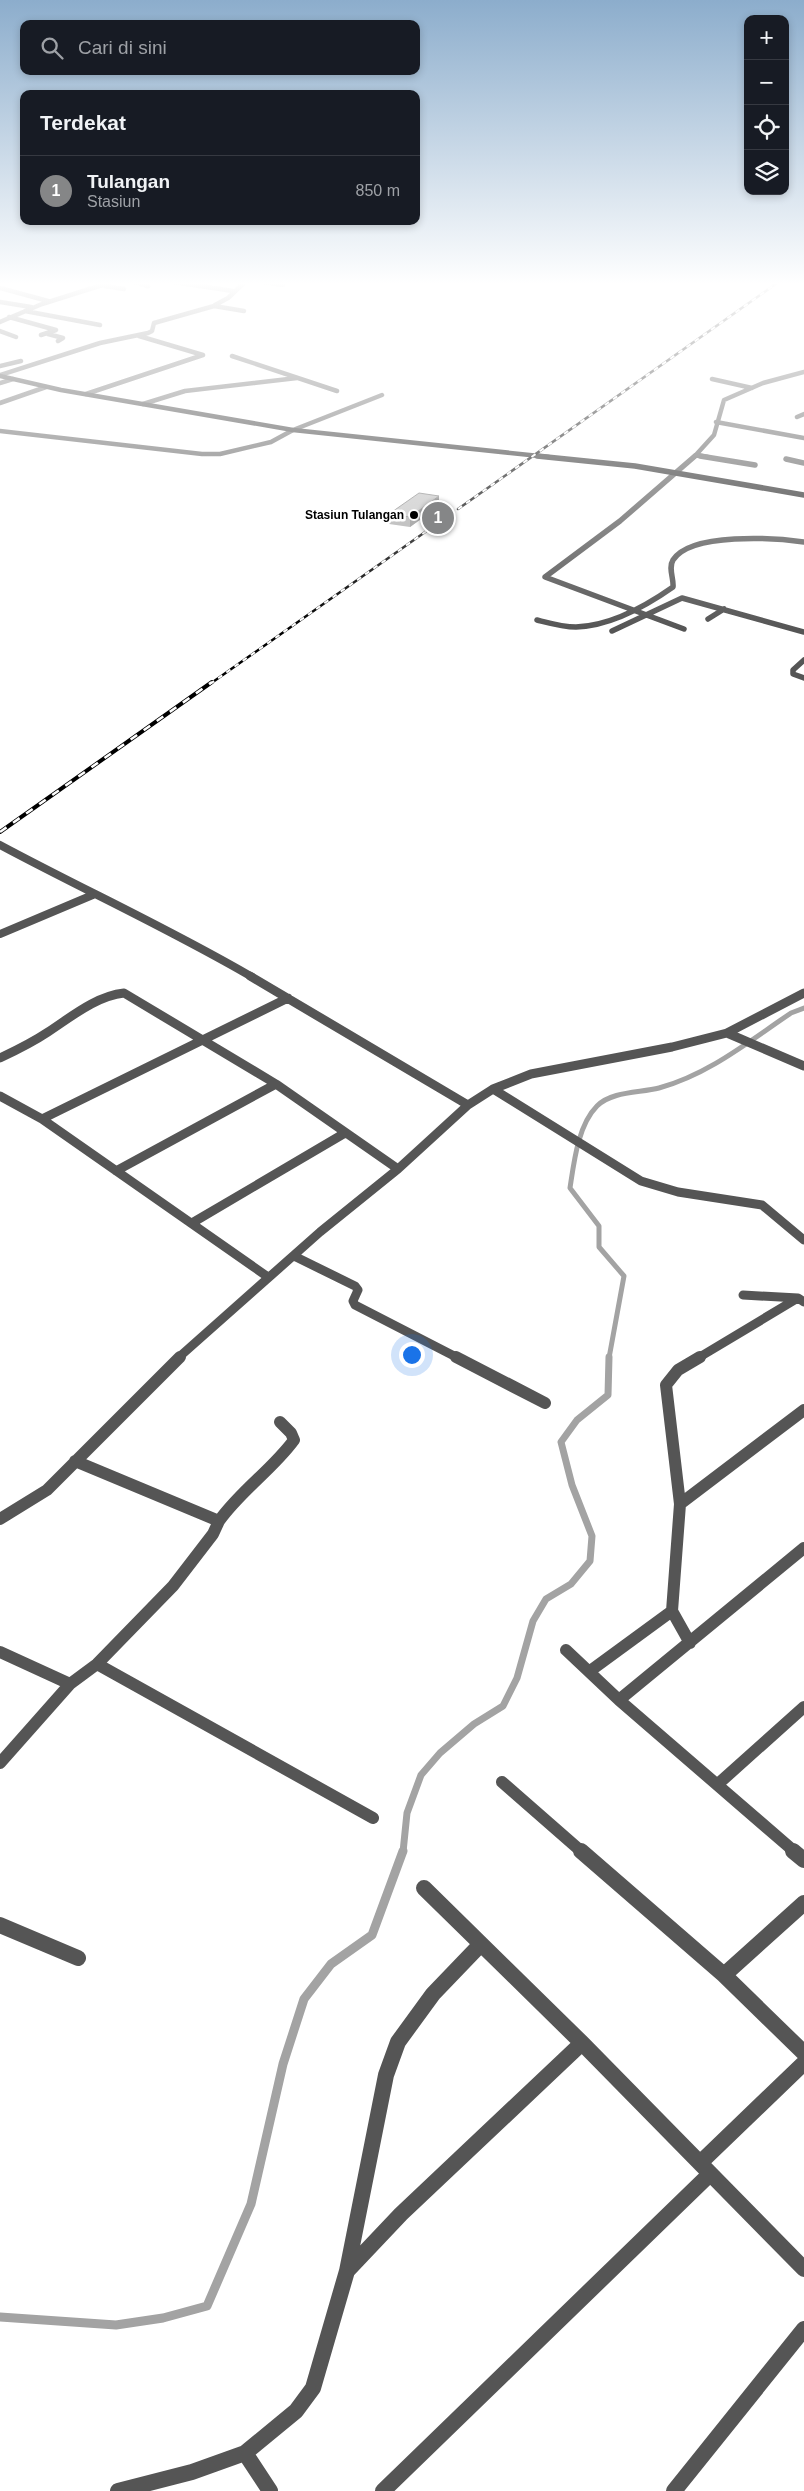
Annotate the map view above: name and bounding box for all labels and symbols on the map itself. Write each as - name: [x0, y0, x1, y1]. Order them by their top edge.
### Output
- pin: 1: [422, 499, 454, 537]
- place label: Stasiun Tulangan: [305, 508, 404, 522]
- marker: Stasiun Tulangan: [408, 509, 420, 521]
- your location: [399, 1342, 425, 1368]

